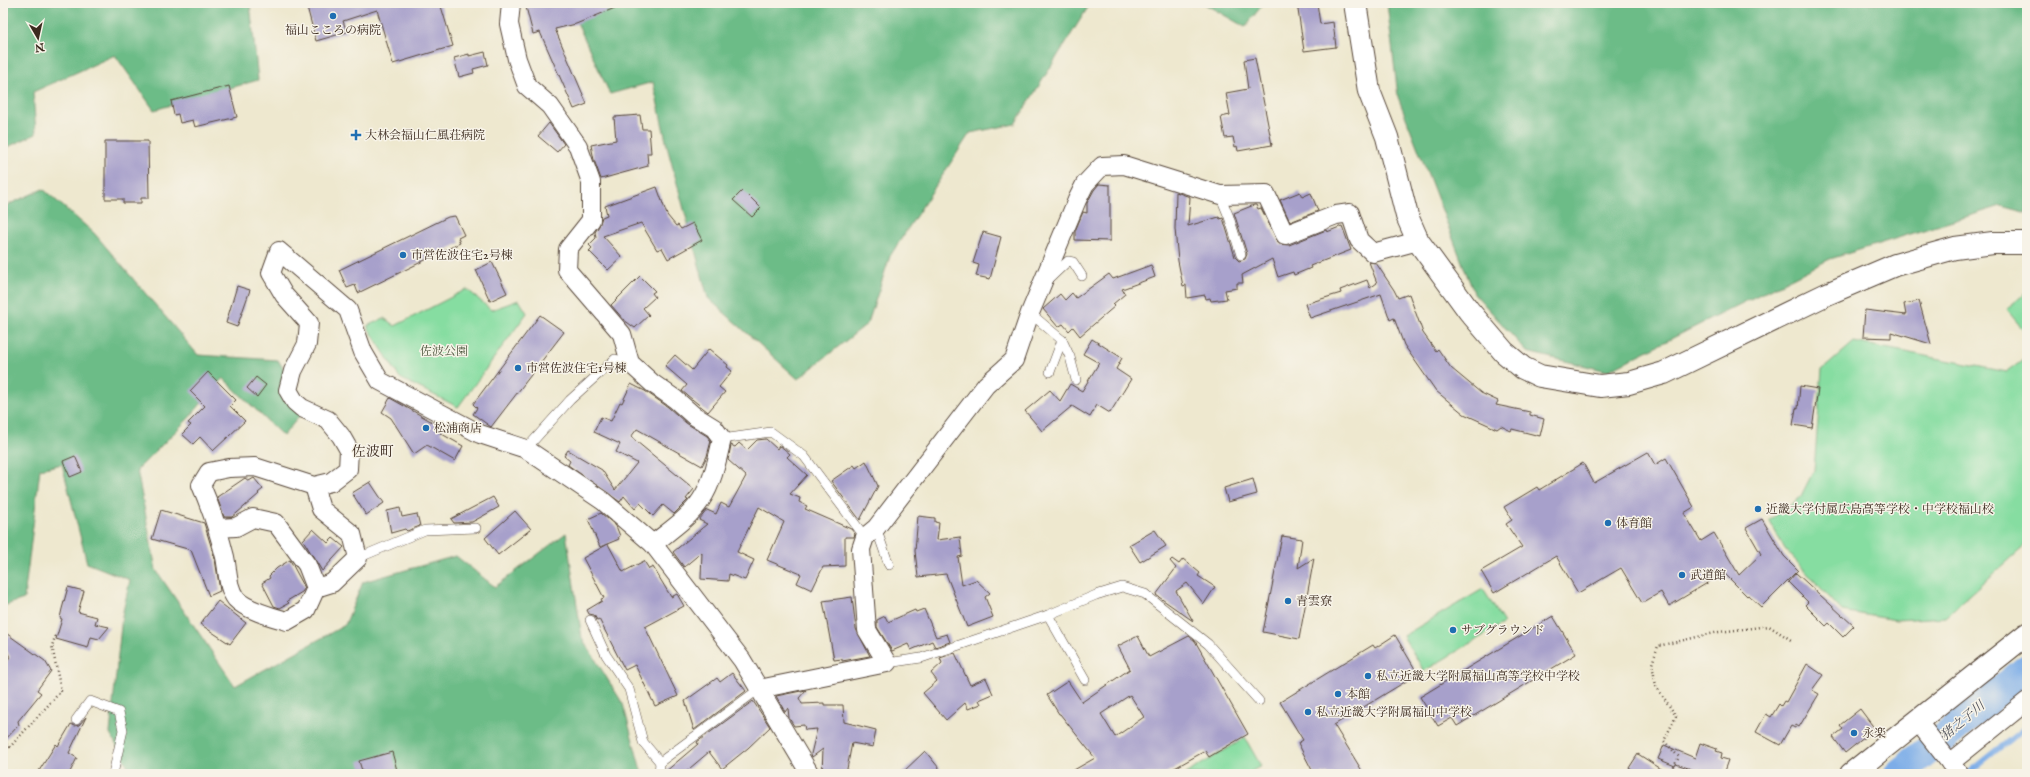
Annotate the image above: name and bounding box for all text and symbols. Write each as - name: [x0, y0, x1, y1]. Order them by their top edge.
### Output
- marker: 福山こころの病院: [328, 11, 338, 21]
- north arrow: [18, 18, 58, 58]
- place label: 福山こころの病院: [285, 23, 381, 38]
- text: N: [33, 39, 46, 55]
- place label: 大林会福山仁風荘病院: [365, 128, 485, 143]
- marker: 大林会福山仁風荘病院: [350, 129, 362, 141]
- place label: 市営佐波住宅2号棟: [411, 248, 513, 263]
- marker: 市営佐波住宅2号棟: [398, 250, 408, 260]
- park label: 佐波公園: [420, 344, 468, 359]
- place label: 市営佐波住宅1号棟: [526, 361, 626, 376]
- marker: 市営佐波住宅1号棟: [513, 363, 523, 373]
- place label: 松浦商店: [434, 421, 482, 436]
- marker: 松浦商店: [421, 423, 431, 433]
- district label: 佐波町: [352, 443, 394, 461]
- place label: 近畿大学付属広島高等学校・中学校福山校: [1766, 502, 1994, 517]
- marker: 近畿大学付属広島高等学校・中学校福山校: [1753, 504, 1763, 514]
- place label: 体育館: [1616, 516, 1652, 531]
- marker: 体育館: [1603, 518, 1613, 528]
- place label: 武道館: [1690, 568, 1726, 583]
- marker: 武道館: [1677, 570, 1687, 580]
- place label: 青雲寮: [1296, 594, 1332, 609]
- marker: 青雲寮: [1283, 596, 1293, 606]
- place label: サブグラウンド: [1461, 623, 1545, 638]
- marker: サブグラウンド: [1448, 625, 1458, 635]
- place label: 私立近畿大学附属福山高等学校中学校: [1376, 669, 1580, 684]
- marker: 私立近畿大学附属福山高等学校中学校: [1363, 671, 1373, 681]
- place label: 本館: [1346, 687, 1370, 702]
- marker: 本館: [1333, 689, 1343, 699]
- water label: 猪之子川: [1938, 696, 1990, 744]
- place label: 私立近畿大学附属福山中学校: [1316, 705, 1472, 720]
- marker: 私立近畿大学附属福山中学校: [1303, 707, 1313, 717]
- place label: 永楽: [1862, 726, 1886, 741]
- marker: 永楽: [1849, 728, 1859, 738]

